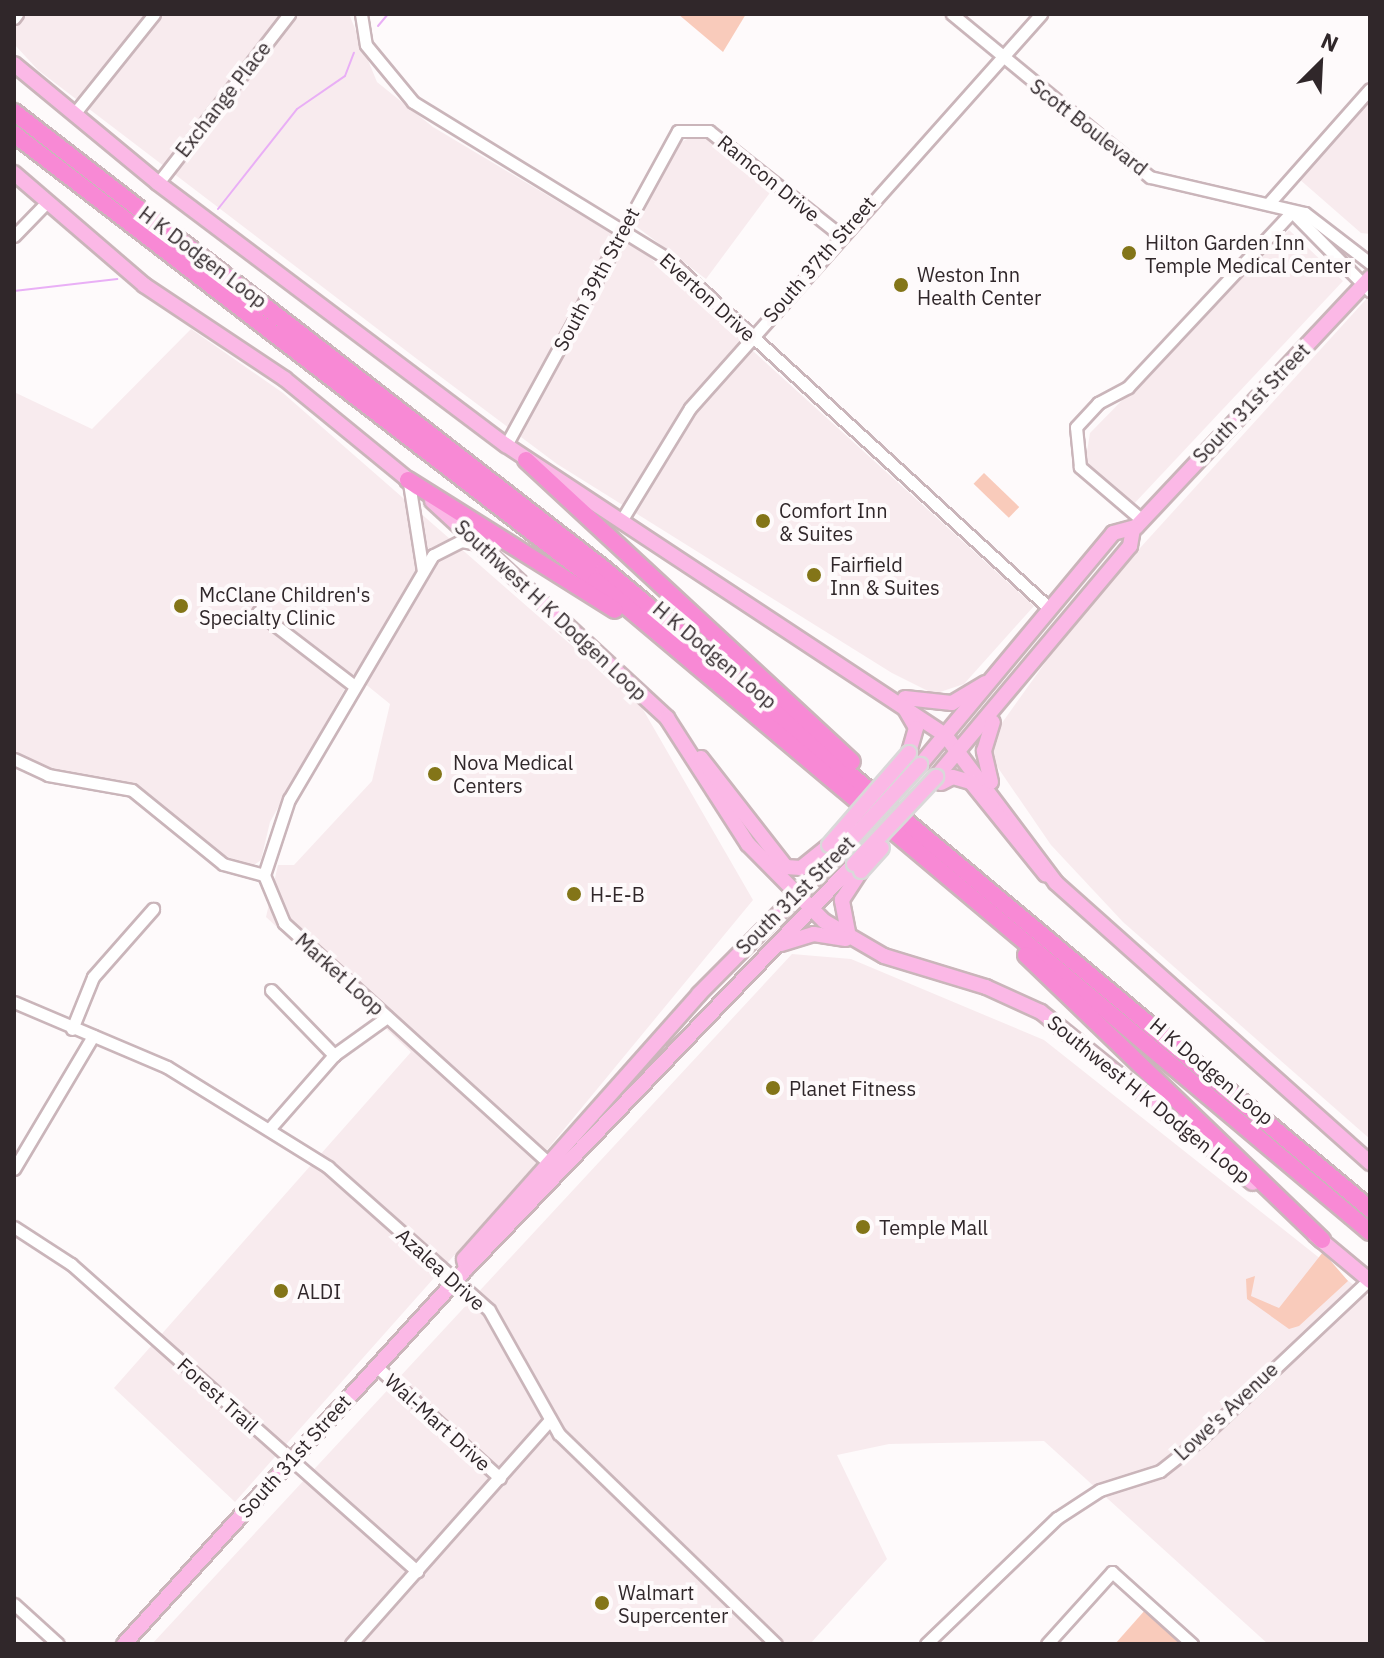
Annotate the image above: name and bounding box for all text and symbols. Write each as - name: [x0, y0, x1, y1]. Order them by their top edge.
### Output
- north arrow: [1280, 24, 1360, 104]
- text: N: [1317, 25, 1343, 58]
- street label: Exchange Place: [170, 36, 276, 162]
- street label: Scott Boulevard: [1026, 74, 1152, 180]
- street label: Ramcon Drive: [713, 130, 825, 226]
- street label: South 37th Street: [758, 191, 880, 327]
- street label: H K Dodgen Loop: [134, 201, 272, 313]
- street label: South 39th Street: [548, 203, 644, 355]
- place label: Hilton Garden Inn Temple Medical Center: [1145, 230, 1351, 277]
- marker: Hilton Garden Inn Temple Medical Center: [1120, 244, 1138, 262]
- street label: Everton Drive: [655, 248, 761, 346]
- place label: Weston Inn Health Center: [917, 262, 1041, 309]
- marker: Weston Inn Health Center: [892, 276, 910, 294]
- street label: South 31st Street: [1188, 338, 1314, 468]
- place label: Comfort Inn & Suites: [779, 498, 888, 545]
- marker: Comfort Inn & Suites: [754, 512, 772, 530]
- street label: Southwest H K Dodgen Loop: [450, 515, 652, 705]
- place label: Fairfield Inn & Suites: [830, 552, 940, 599]
- marker: Fairfield Inn & Suites: [805, 566, 823, 584]
- place label: McClane Children's Specialty Clinic: [199, 582, 371, 629]
- marker: McClane Children's Specialty Clinic: [170, 595, 192, 617]
- street label: H K Dodgen Loop: [648, 596, 782, 714]
- place label: Nova Medical Centers: [453, 750, 573, 797]
- marker: Nova Medical Centers: [424, 763, 446, 785]
- street label: South 31st Street: [731, 831, 859, 959]
- place label: H-E-B: [590, 882, 645, 906]
- marker: H-E-B: [565, 885, 583, 903]
- street label: Market Loop: [291, 928, 389, 1020]
- street label: Southwest H K Dodgen Loop: [1043, 1010, 1255, 1188]
- street label: H K Dodgen Loop: [1145, 1012, 1279, 1130]
- place label: Planet Fitness: [789, 1076, 916, 1100]
- marker: Planet Fitness: [764, 1079, 782, 1097]
- place label: Temple Mall: [879, 1215, 988, 1239]
- marker: Temple Mall: [854, 1218, 872, 1236]
- street label: Azalea Drive: [392, 1223, 490, 1315]
- place label: ALDI: [297, 1279, 341, 1303]
- marker: ALDI: [272, 1282, 290, 1300]
- street label: Forest Trail: [173, 1353, 263, 1437]
- street label: Lowe's Avenue: [1169, 1357, 1283, 1465]
- street label: Wal-Mart Drive: [380, 1368, 496, 1476]
- street label: South 31st Street: [232, 1389, 356, 1523]
- place label: Walmart Supercenter: [618, 1580, 728, 1627]
- marker: Walmart Supercenter: [593, 1594, 611, 1612]

